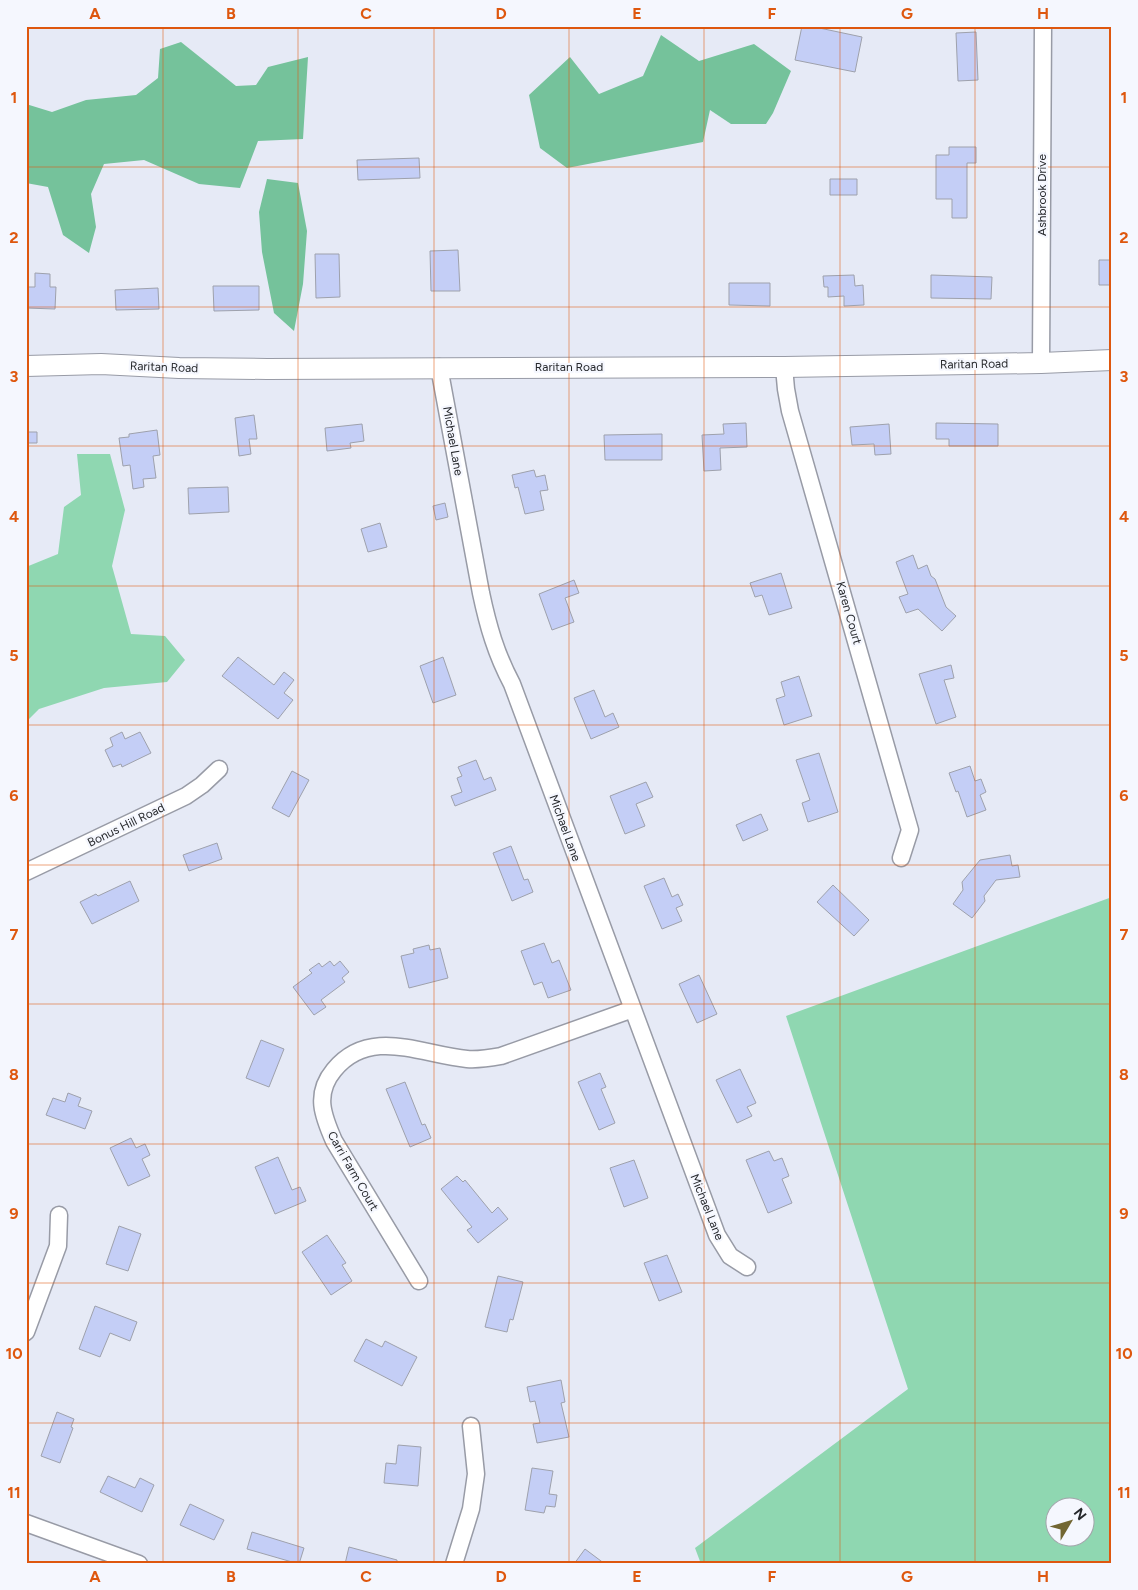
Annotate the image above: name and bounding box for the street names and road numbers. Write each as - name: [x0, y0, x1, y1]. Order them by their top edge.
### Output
- street label: Ashbrook Drive: [1035, 154, 1049, 236]
- street label: Raritan Road: [940, 356, 1008, 372]
- street label: Raritan Road: [130, 359, 198, 375]
- street label: Raritan Road: [535, 360, 603, 374]
- street label: Michael Lane: [440, 405, 466, 477]
- street label: Karen Court: [833, 580, 865, 646]
- street label: Michael Lane: [546, 793, 584, 864]
- street label: Bonus Hill Road: [85, 800, 167, 850]
- street label: Carri Farm Court: [325, 1129, 382, 1214]
- street label: Michael Lane: [687, 1172, 727, 1242]

